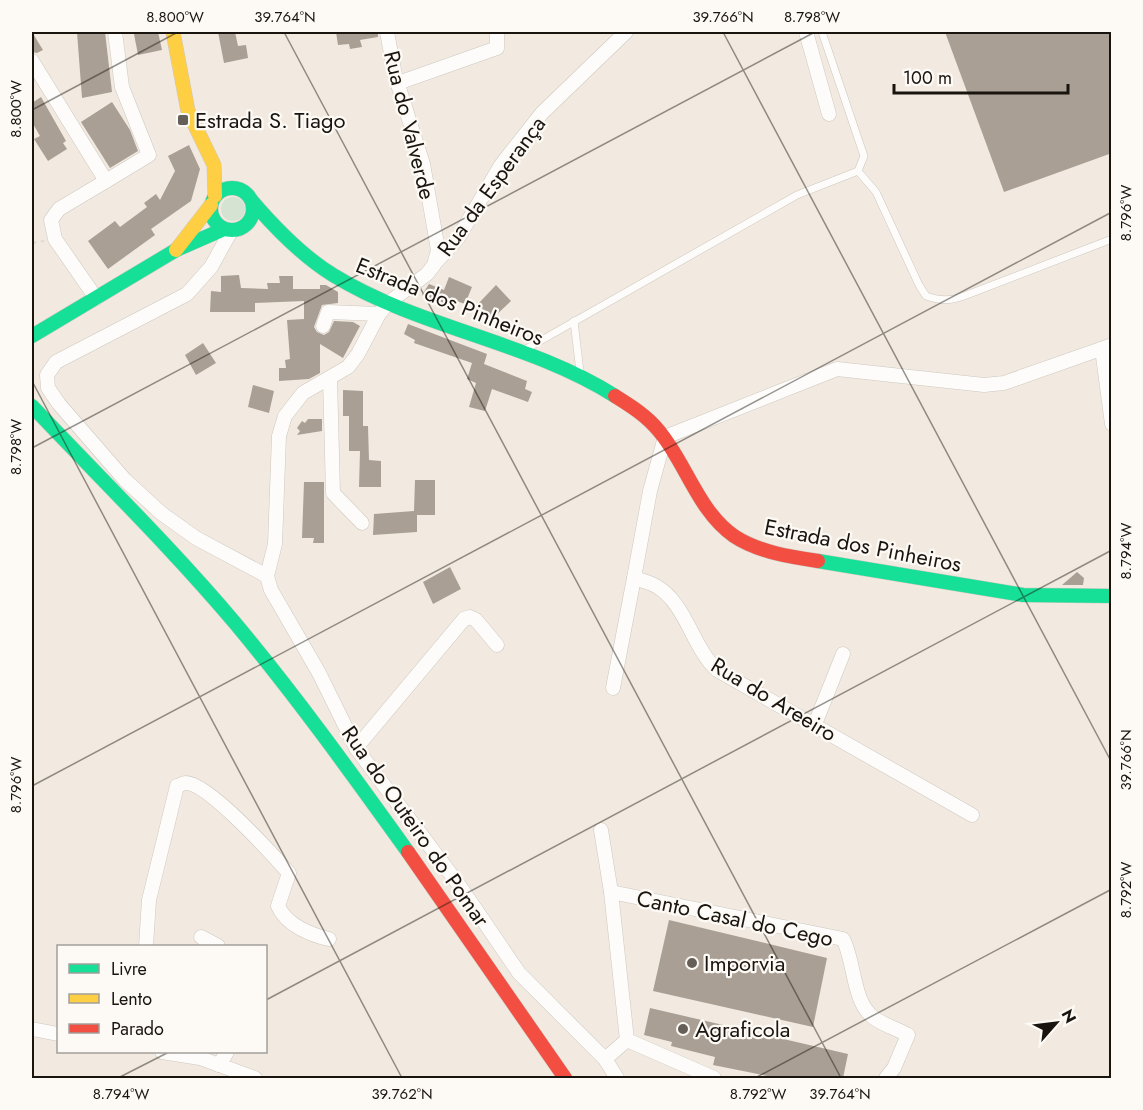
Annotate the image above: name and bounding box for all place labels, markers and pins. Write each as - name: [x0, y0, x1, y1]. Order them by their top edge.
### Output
- place label: Estrada S. Tiago: [195, 104, 345, 136]
- marker: Estrada S. Tiago: [176, 113, 190, 127]
- place label: Imporvia: [704, 947, 785, 979]
- marker: Imporvia: [685, 956, 699, 970]
- place label: Agraficola: [695, 1013, 790, 1045]
- marker: Agraficola: [676, 1022, 690, 1036]

